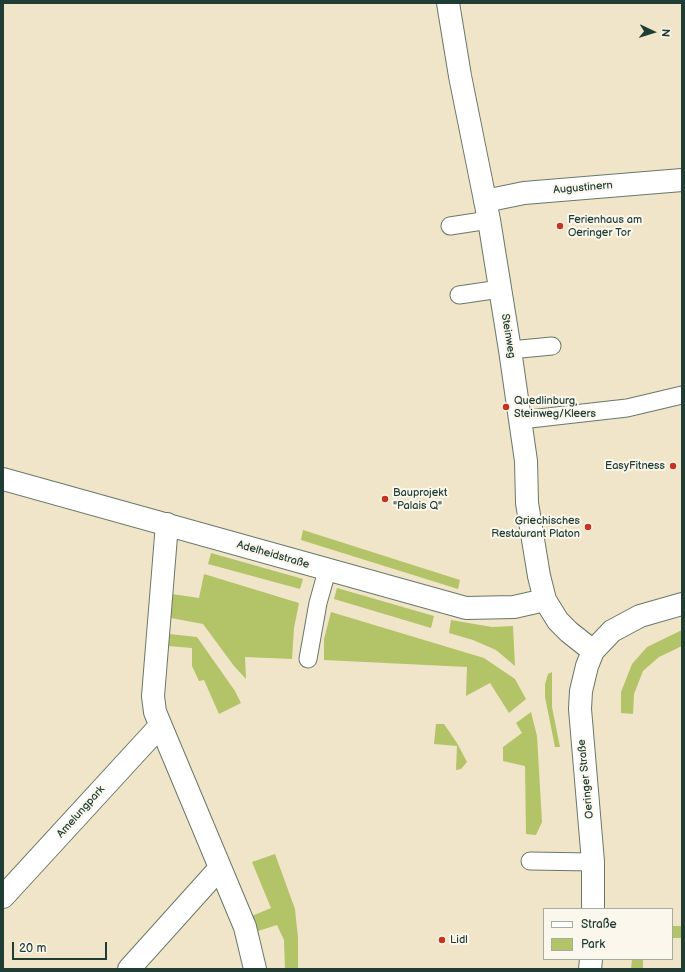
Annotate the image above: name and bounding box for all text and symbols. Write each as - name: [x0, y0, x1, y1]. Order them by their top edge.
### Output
- north arrow: [633, 12, 673, 52]
- text: N: [659, 28, 672, 37]
- street label: Augustinern: [553, 179, 613, 197]
- place label: Ferienhaus am Oeringer Tor: [568, 213, 642, 239]
- marker: Ferienhaus am Oeringer Tor: [555, 221, 565, 231]
- street label: Steinweg: [498, 313, 518, 359]
- place label: Quedlinburg, Steinweg/Kleers: [514, 394, 596, 420]
- marker: Quedlinburg, Steinweg/Kleers: [501, 402, 511, 412]
- place label: EasyFitness: [605, 459, 665, 473]
- marker: EasyFitness: [668, 461, 678, 471]
- place label: Bauprojekt "Palais Q": [393, 486, 447, 512]
- marker: Bauprojekt "Palais Q": [380, 494, 390, 504]
- place label: Griechisches Restaurant Platon: [491, 514, 580, 540]
- marker: Griechisches Restaurant Platon: [583, 522, 593, 532]
- street label: Adelheidstraße: [235, 538, 311, 572]
- street label: Oeringer Straße: [575, 739, 597, 819]
- street label: Amelungpark: [54, 783, 108, 841]
- legend: [543, 908, 673, 960]
- text: Straße: [581, 917, 617, 932]
- place label: Lidl: [450, 933, 468, 947]
- scale bar: [14, 934, 109, 960]
- marker: Lidl: [437, 935, 447, 945]
- text: Park: [581, 937, 605, 952]
- text: 20 m: [19, 941, 46, 956]

